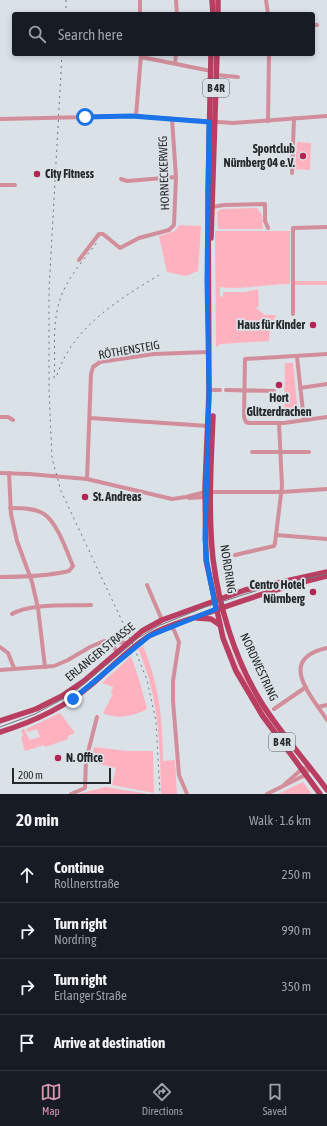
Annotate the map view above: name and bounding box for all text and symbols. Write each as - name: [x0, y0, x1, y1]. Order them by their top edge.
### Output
- search box: [12, 12, 315, 56]
- icon: search: [26, 23, 48, 45]
- text: Search here: [58, 26, 123, 43]
- road number: B 4R: [203, 79, 229, 97]
- route start: [76, 108, 94, 126]
- street label: HORNECKERWEG: [156, 135, 172, 211]
- place label: Sportclub Nürnberg 04 e.V.: [224, 142, 295, 170]
- marker: Sportclub Nürnberg 04 e.V.: [298, 151, 308, 161]
- place label: City Fitness: [45, 167, 95, 181]
- marker: City Fitness: [32, 169, 42, 179]
- place label: Haus für Kinder: [237, 318, 305, 332]
- marker: Haus für Kinder: [308, 320, 318, 330]
- street label: RÖTHENSTEIG: [97, 338, 161, 362]
- marker: Hort Glitzerdrachen: [274, 380, 284, 390]
- place label: Hort Glitzerdrachen: [246, 391, 312, 419]
- place label: St. Andreas: [93, 490, 142, 504]
- marker: St. Andreas: [80, 492, 90, 502]
- street label: NORDRING: [217, 544, 239, 594]
- place label: Centro Hotel Nürnberg: [249, 578, 306, 606]
- marker: Centro Hotel Nürnberg: [308, 587, 318, 597]
- street label: ERLANGER STRASSE: [62, 620, 138, 684]
- street label: NORDWESTRING: [237, 631, 281, 703]
- route end: [64, 690, 82, 708]
- road number: B 4R: [269, 733, 295, 751]
- place label: N. Office: [66, 751, 104, 765]
- marker: N. Office: [53, 753, 63, 763]
- scale bar: [12, 766, 111, 785]
- text: 200 m: [18, 769, 43, 781]
- text: 20 min: [16, 810, 59, 830]
- text: Walk · 1.6 km: [249, 813, 311, 828]
- text: Continue: [54, 859, 104, 876]
- icon: ahead: [16, 864, 38, 886]
- text: 250 m: [282, 867, 311, 882]
- text: Rollnerstraße: [54, 876, 120, 891]
- text: Turn right: [54, 915, 107, 932]
- icon: right: [16, 920, 38, 942]
- text: 990 m: [282, 923, 311, 938]
- text: Nordring: [54, 932, 97, 947]
- text: Turn right: [54, 971, 107, 988]
- icon: right: [16, 976, 38, 998]
- text: 350 m: [282, 979, 311, 994]
- text: Erlanger Straße: [54, 988, 127, 1003]
- icon: arrive: [16, 1032, 38, 1054]
- text: Arrive at destination: [54, 1034, 165, 1051]
- tab: Map: [40, 1081, 62, 1117]
- tab: Directions: [142, 1081, 183, 1117]
- tab: Saved: [263, 1081, 287, 1117]

